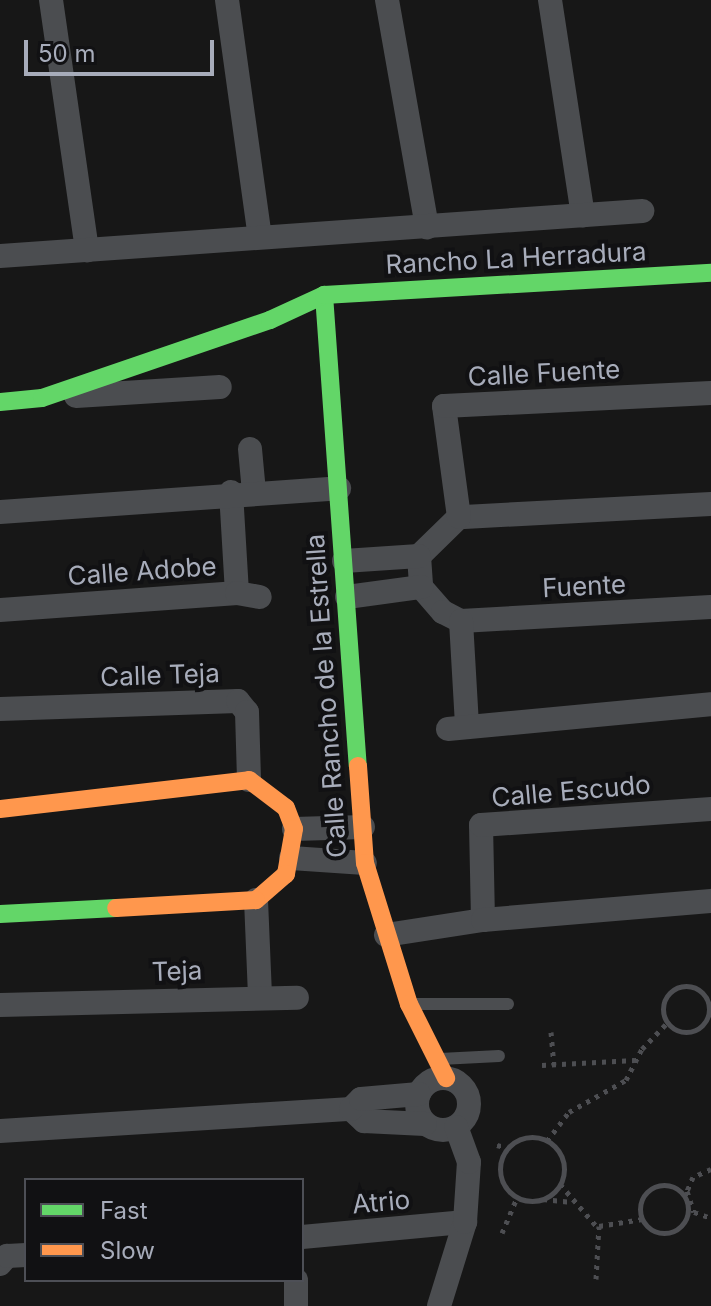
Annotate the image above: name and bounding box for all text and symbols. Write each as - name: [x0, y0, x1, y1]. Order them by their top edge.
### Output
- scale bar: [28, 24, 218, 74]
- text: 50 m: [38, 39, 96, 68]
- street label: Rancho La Herradura: [385, 236, 647, 280]
- street label: Calle Fuente: [467, 353, 621, 393]
- street label: Calle Rancho de la Estrella: [299, 533, 353, 859]
- street label: Calle Adobe: [67, 550, 217, 592]
- street label: Fuente: [541, 568, 627, 604]
- street label: Calle Teja: [100, 657, 220, 693]
- street label: Calle Escudo: [490, 768, 652, 814]
- street label: Teja: [151, 955, 203, 987]
- legend: [24, 1178, 304, 1282]
- street label: Atrio: [351, 1184, 411, 1220]
- text: Fast: [100, 1196, 148, 1225]
- text: Slow: [100, 1236, 155, 1265]

